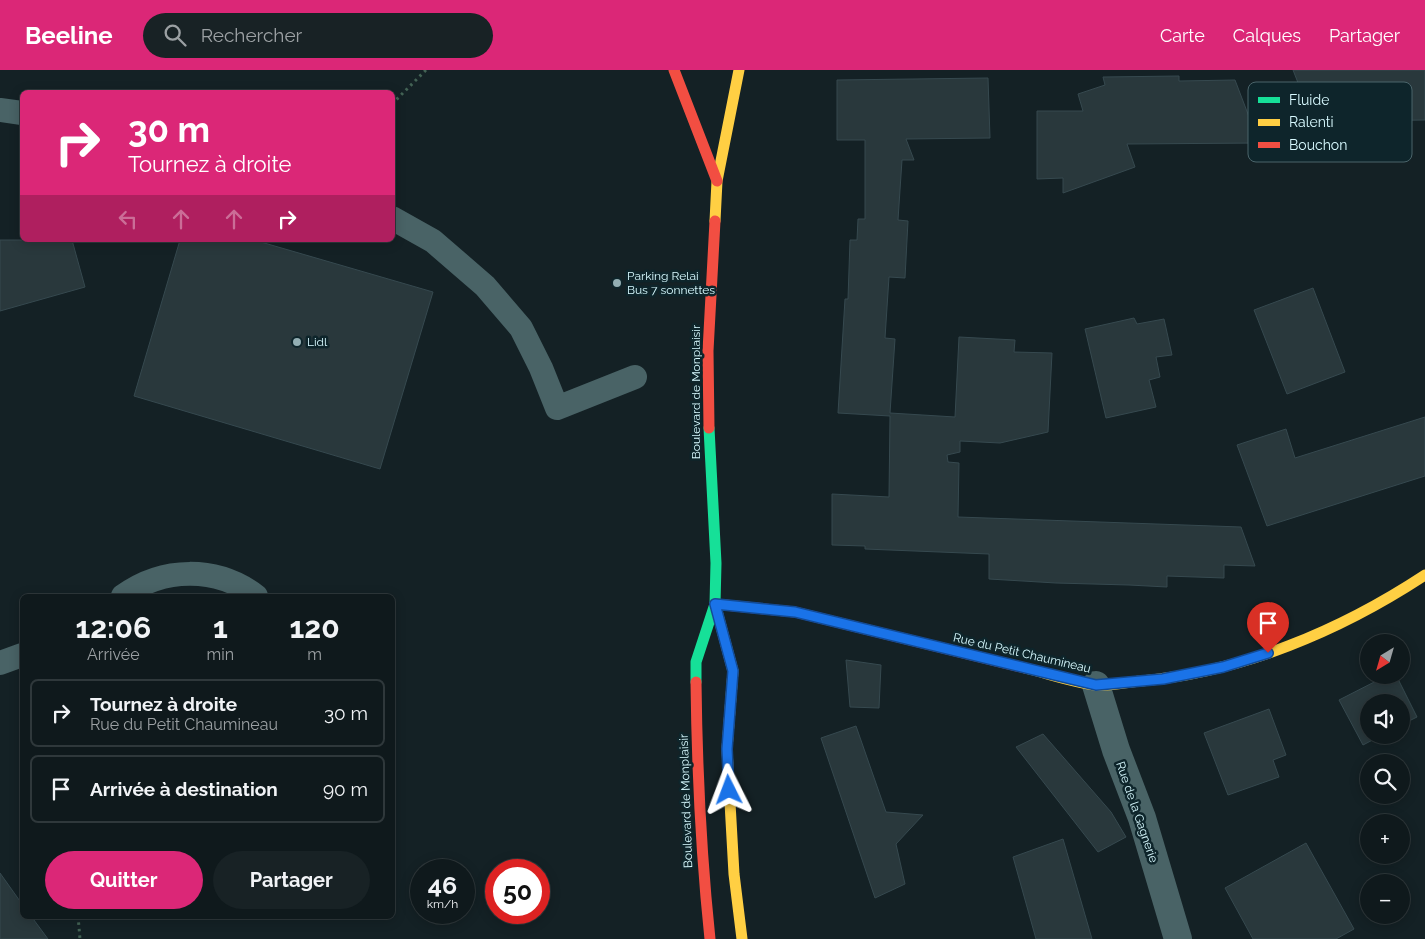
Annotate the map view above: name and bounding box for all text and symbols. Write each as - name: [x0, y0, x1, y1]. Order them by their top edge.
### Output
- search box: [143, 13, 493, 58]
- text: Beeline: [25, 21, 113, 50]
- icon: search: [161, 21, 189, 49]
- text: Rechercher: [201, 24, 302, 46]
- text: Carte: [1160, 25, 1205, 46]
- text: Calques: [1233, 25, 1301, 46]
- text: Partager: [1329, 25, 1400, 46]
- legend: [1248, 82, 1412, 162]
- text: Fluide: [1289, 92, 1329, 108]
- text: 30 m: [128, 109, 210, 150]
- icon: right: [45, 110, 110, 175]
- text: Ralenti: [1289, 114, 1334, 130]
- text: Bouchon: [1289, 137, 1347, 153]
- text: Tournez à droite: [128, 151, 292, 177]
- icon: left: [114, 205, 142, 233]
- icon: ahead: [167, 205, 195, 233]
- icon: ahead: [220, 205, 248, 233]
- icon: right: [273, 205, 301, 233]
- place label: Parking Relai Bus 7 sonnettes: [627, 269, 715, 297]
- marker: Parking Relai Bus 7 sonnettes: [611, 277, 623, 289]
- street label: Boulevard de Monplaisir: [689, 324, 703, 459]
- place label: Lidl: [307, 335, 328, 349]
- marker: Lidl: [291, 336, 303, 348]
- pin: [1247, 602, 1289, 653]
- icon: arrive: [1254, 609, 1282, 637]
- text: 12:06: [75, 610, 151, 645]
- text: 1: [213, 610, 228, 645]
- text: 120: [289, 610, 340, 645]
- street label: Rue du Petit Chaumineau: [952, 630, 1092, 676]
- north arrow: [1360, 634, 1410, 684]
- map controls: [1360, 634, 1410, 924]
- text: Arrivée: [87, 645, 140, 664]
- text: min: [207, 645, 234, 664]
- text: m: [307, 645, 322, 664]
- text: Tournez à droite: [90, 693, 237, 715]
- button: sound: [1360, 694, 1410, 744]
- icon: right: [47, 699, 75, 727]
- text: 30 m: [324, 702, 368, 724]
- text: Rue du Petit Chaumineau: [90, 715, 278, 734]
- street label: Boulevard de Monplaisir: [677, 733, 695, 868]
- button: search: [1360, 754, 1410, 804]
- street label: Rue de la Gagnerie: [1113, 760, 1161, 864]
- position arrow: [702, 763, 754, 815]
- icon: arrive: [47, 775, 75, 803]
- text: Arrivée à destination: [90, 778, 278, 800]
- text: 90 m: [323, 778, 368, 800]
- button: +: [1360, 814, 1410, 864]
- button: Quitter: [45, 851, 203, 909]
- button: Partager: [213, 851, 370, 909]
- speed limit sign: 50: [485, 859, 550, 924]
- text: 46: [428, 870, 457, 900]
- button: −: [1360, 874, 1410, 924]
- text: km/h: [427, 897, 458, 911]

